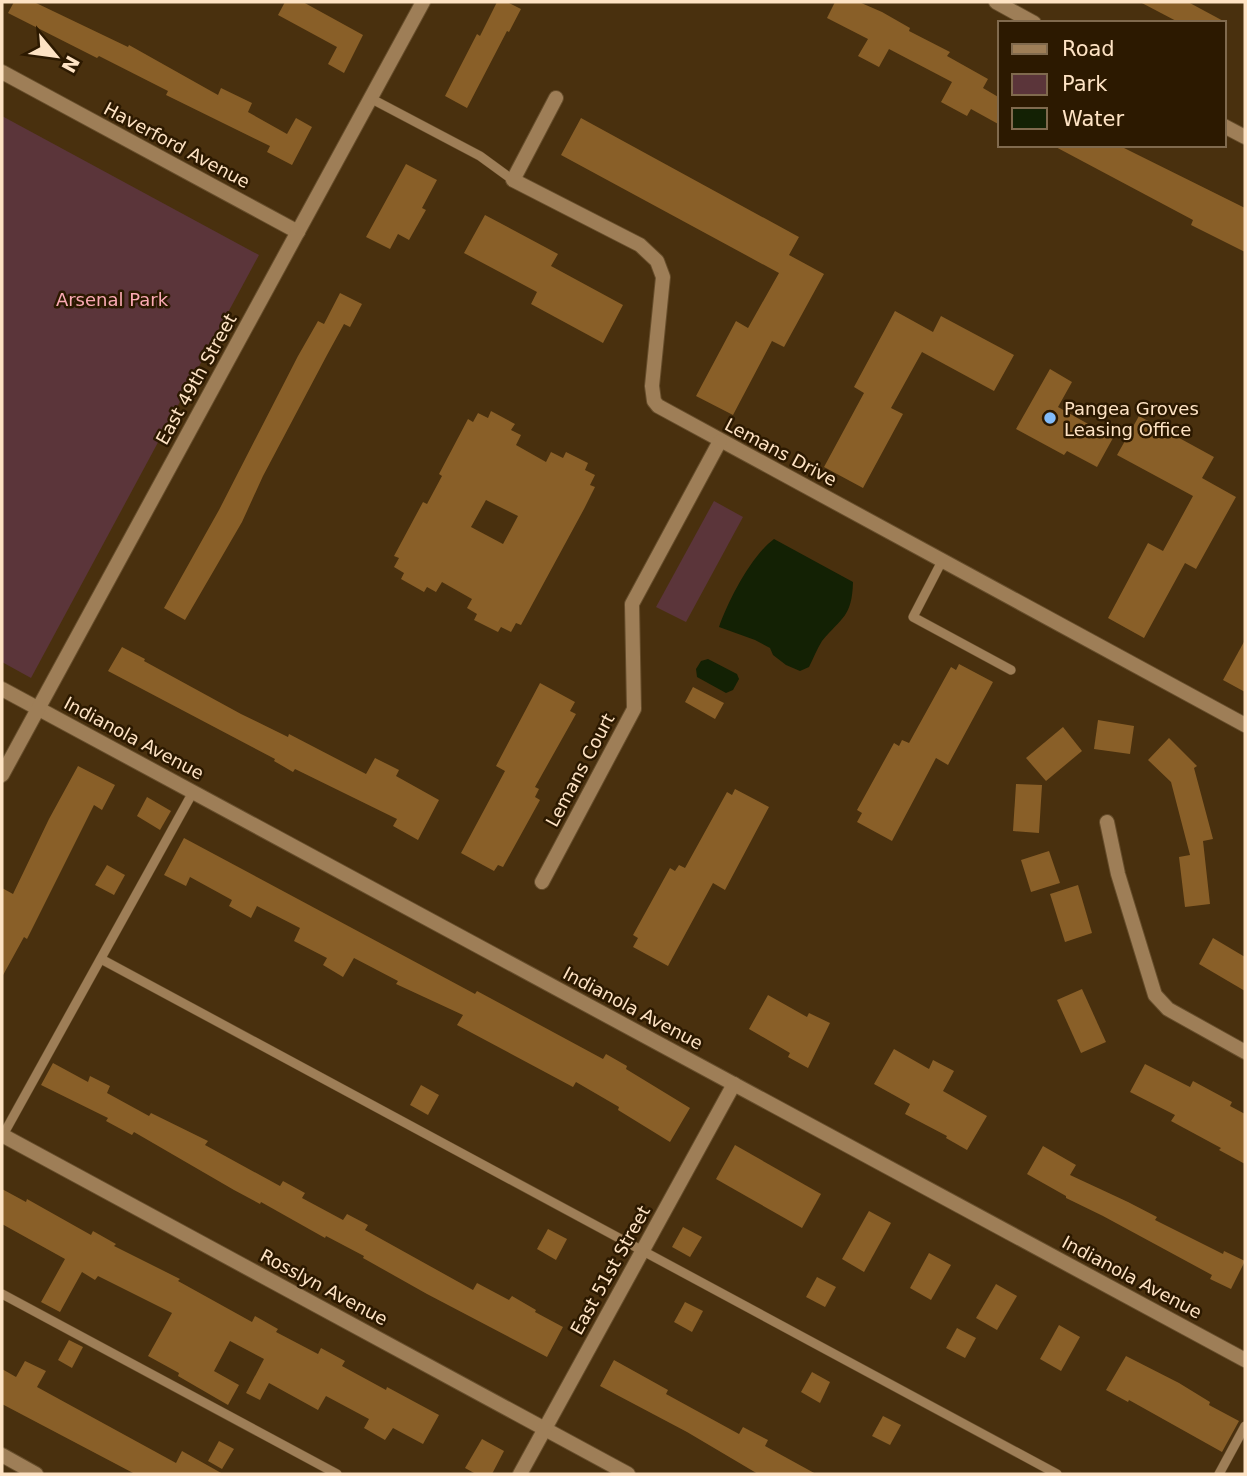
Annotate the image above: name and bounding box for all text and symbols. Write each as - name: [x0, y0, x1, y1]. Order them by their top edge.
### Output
- north arrow: [21, 21, 91, 91]
- legend: [998, 21, 1226, 147]
- text: Road: [1062, 37, 1115, 61]
- text: N: [57, 52, 84, 77]
- text: Park: [1062, 72, 1108, 96]
- street label: Haverford Avenue: [100, 98, 254, 192]
- text: Water: [1062, 107, 1124, 131]
- park label: Arsenal Park: [56, 289, 169, 310]
- street label: East 49th Street: [151, 310, 241, 448]
- place label: Pangea Groves Leasing Office: [1064, 398, 1199, 440]
- marker: Pangea Groves Leasing Office: [1042, 410, 1058, 426]
- street label: Lemans Drive: [721, 414, 841, 490]
- street label: Indianola Avenue: [61, 692, 207, 784]
- street label: Lemans Court: [541, 710, 619, 830]
- street label: Indianola Avenue: [560, 962, 706, 1054]
- street label: East 51st Street: [566, 1202, 654, 1338]
- street label: Indianola Avenue: [1059, 1231, 1205, 1323]
- street label: Rosslyn Avenue: [257, 1245, 391, 1329]

